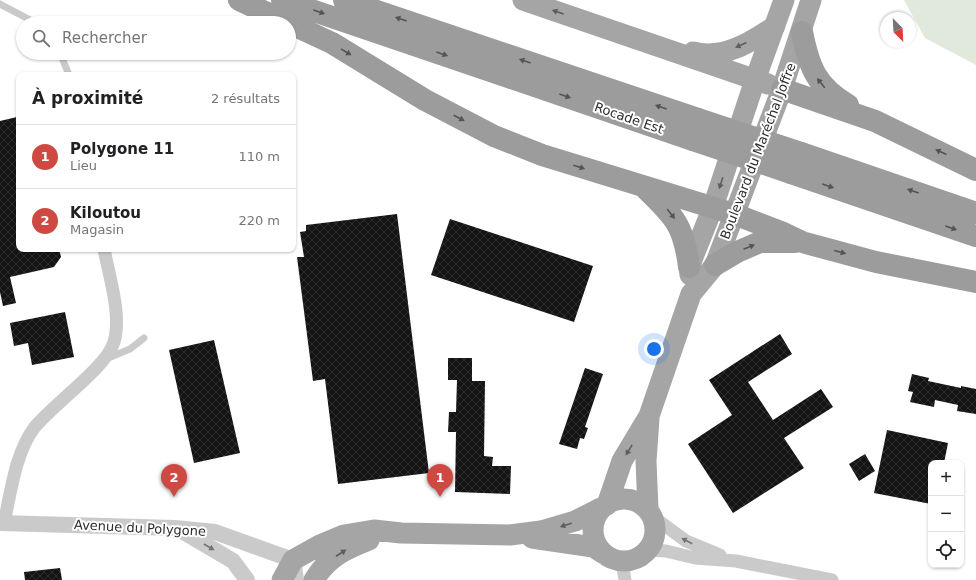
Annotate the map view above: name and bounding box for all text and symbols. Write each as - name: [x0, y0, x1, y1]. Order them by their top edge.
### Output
- one-way arrow: [551, 9, 563, 15]
- one-way arrow: [313, 10, 325, 16]
- north arrow: [880, 12, 916, 48]
- search box: [16, 16, 296, 60]
- one-way arrow: [395, 16, 407, 22]
- icon: search: [30, 27, 52, 49]
- text: Rechercher: [62, 29, 147, 47]
- one-way arrow: [735, 43, 747, 49]
- one-way arrow: [340, 48, 352, 55]
- one-way arrow: [436, 52, 448, 58]
- one-way arrow: [518, 58, 530, 64]
- street label: Boulevard du Maréchal Joffre: [717, 61, 799, 241]
- one-way arrow: [816, 77, 825, 88]
- text: À proximité: [32, 88, 143, 108]
- text: 2 résultats: [211, 91, 280, 106]
- one-way arrow: [559, 93, 571, 99]
- street label: Rocade Est: [593, 99, 665, 137]
- one-way arrow: [655, 104, 667, 110]
- one-way arrow: [453, 115, 465, 121]
- text: Polygone 11: [70, 140, 174, 158]
- text: 1: [40, 149, 50, 164]
- text: 110 m: [238, 149, 280, 164]
- one-way arrow: [936, 149, 947, 155]
- text: Lieu: [70, 158, 97, 173]
- one-way arrow: [574, 164, 586, 170]
- one-way arrow: [717, 178, 723, 190]
- one-way arrow: [823, 183, 835, 189]
- one-way arrow: [906, 188, 918, 194]
- text: Kiloutou: [70, 204, 141, 222]
- one-way arrow: [667, 209, 675, 220]
- text: 2: [40, 213, 50, 228]
- text: 220 m: [238, 213, 280, 228]
- text: Magasin: [70, 222, 124, 237]
- one-way arrow: [946, 225, 958, 231]
- one-way arrow: [743, 243, 755, 249]
- one-way arrow: [834, 250, 846, 256]
- your location: [644, 339, 664, 359]
- one-way arrow: [625, 444, 632, 456]
- map controls: [928, 460, 964, 568]
- button: +: [928, 460, 964, 496]
- pin: 2: [161, 464, 187, 497]
- pin: 1: [427, 464, 453, 497]
- button: −: [928, 496, 964, 532]
- street label: Avenue du Polygone: [74, 517, 206, 539]
- one-way arrow: [560, 522, 572, 528]
- button: locate: [928, 532, 964, 568]
- one-way arrow: [681, 538, 693, 545]
- one-way arrow: [203, 543, 215, 550]
- one-way arrow: [336, 549, 346, 557]

